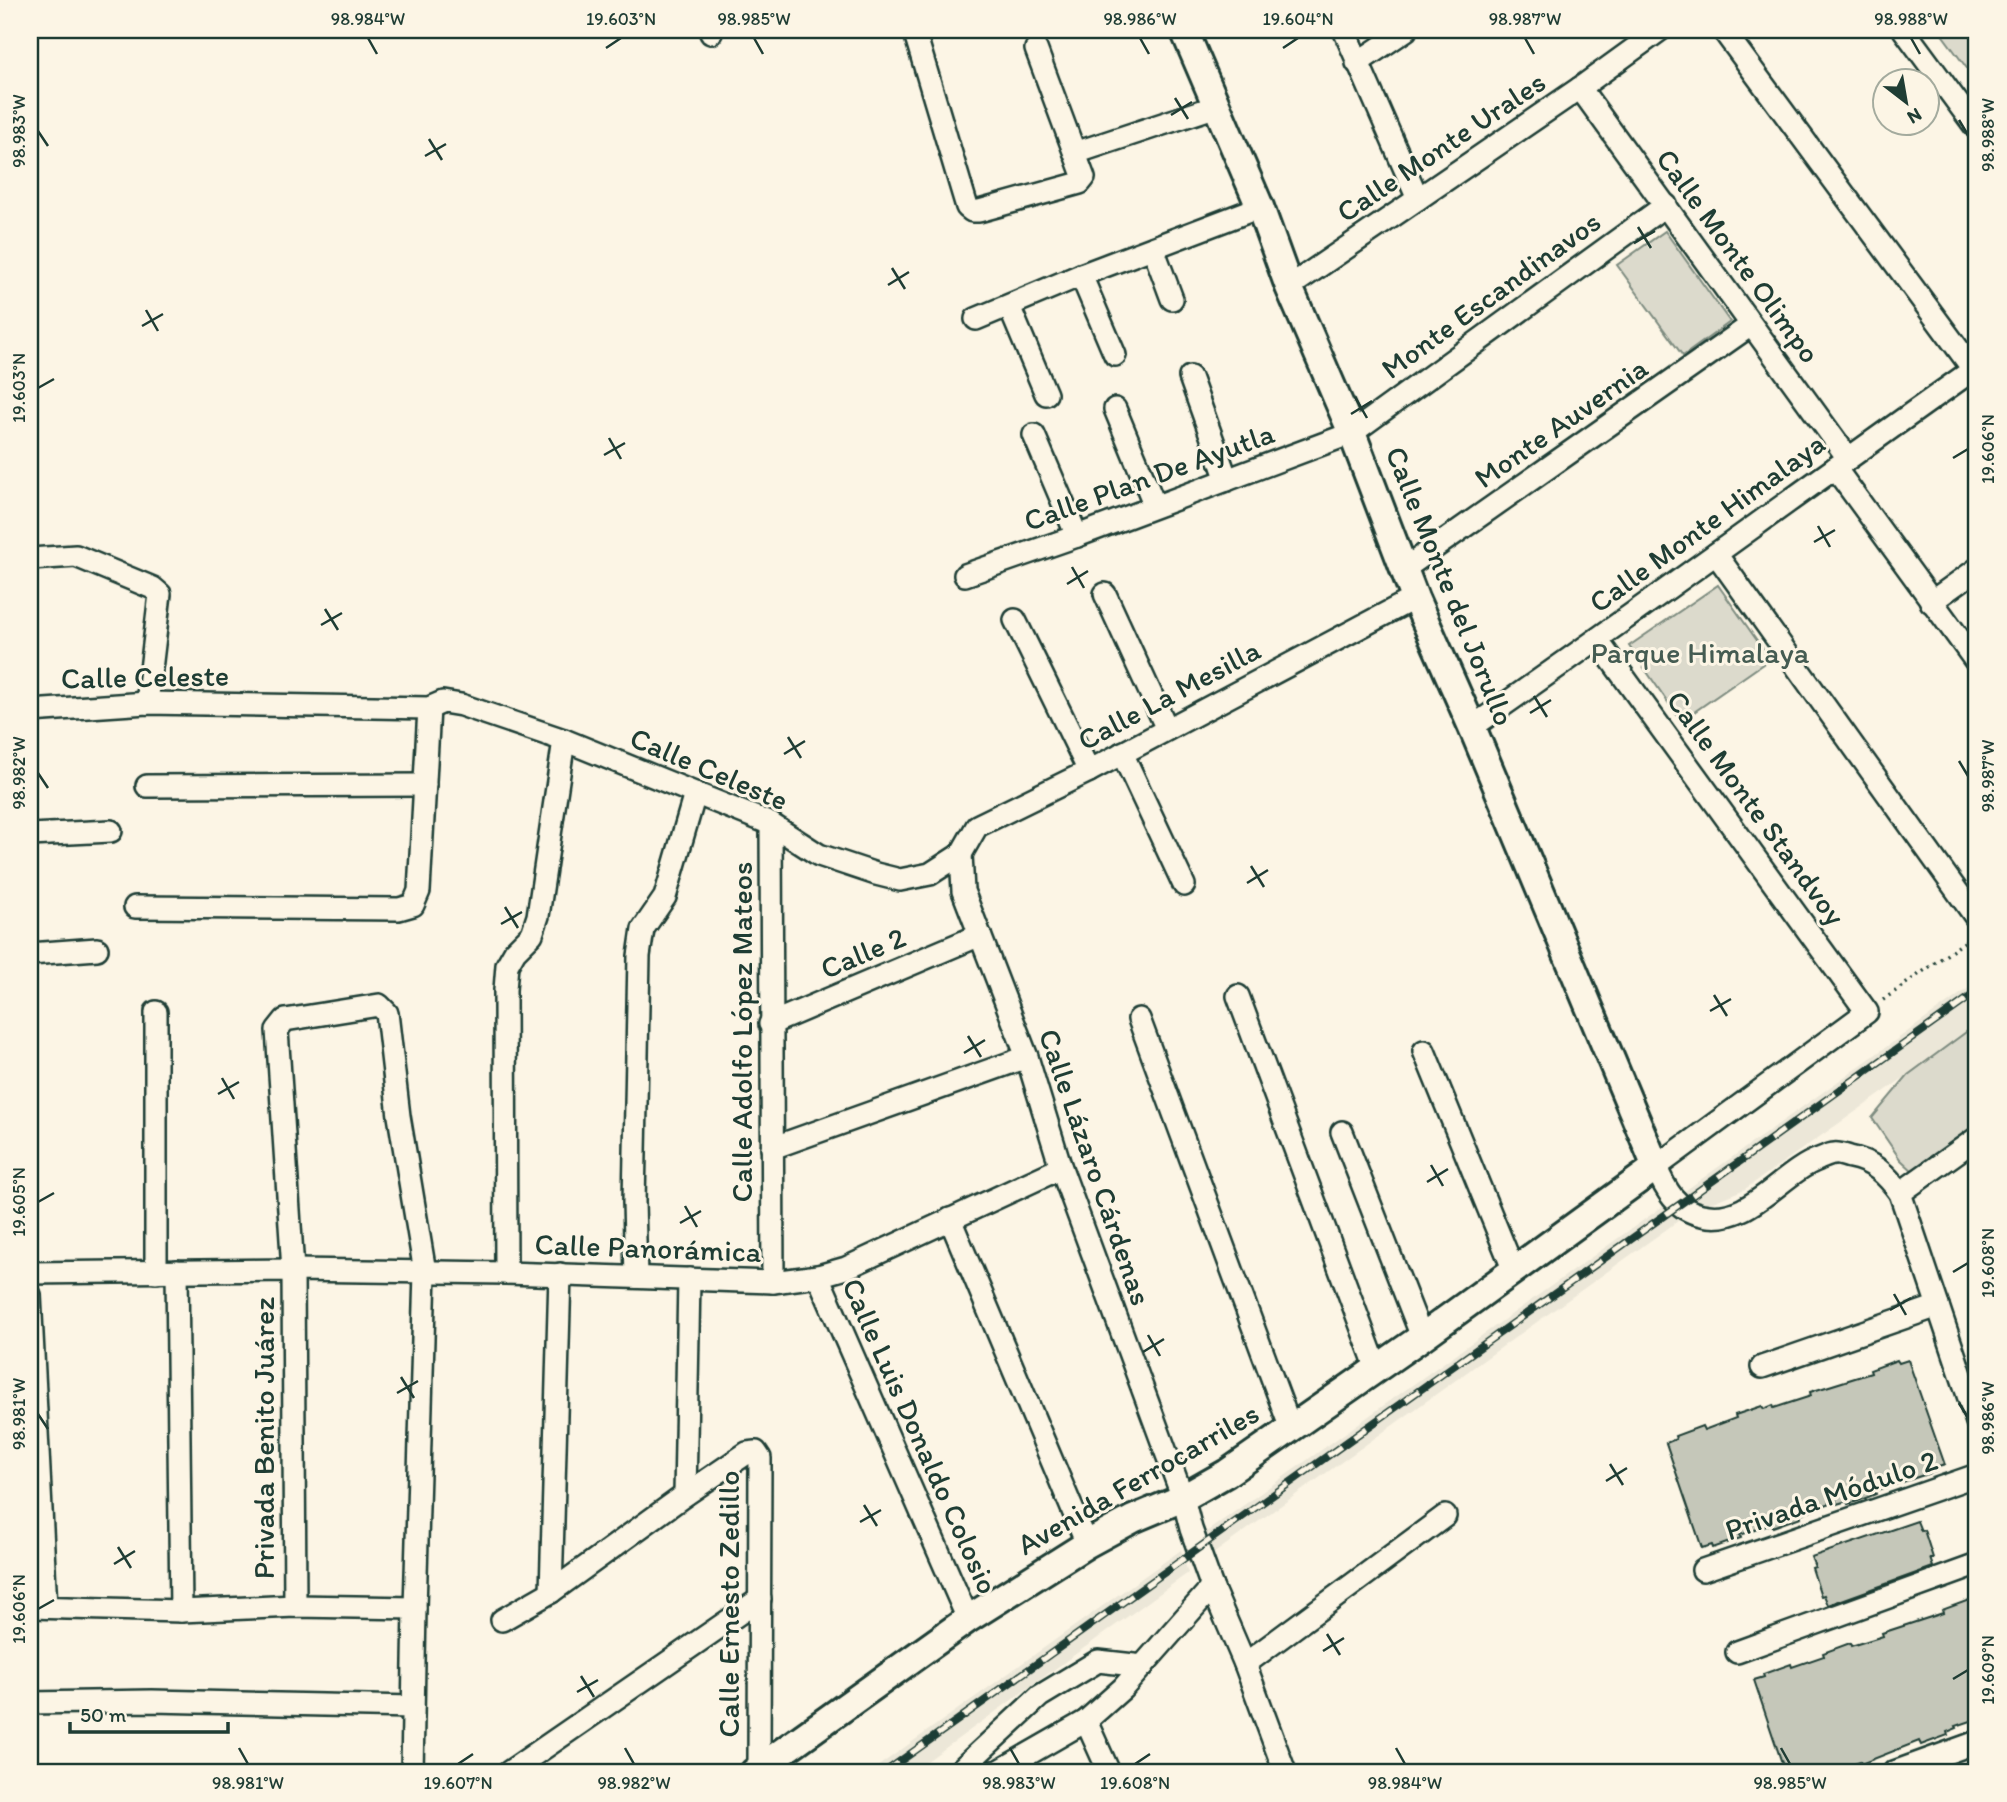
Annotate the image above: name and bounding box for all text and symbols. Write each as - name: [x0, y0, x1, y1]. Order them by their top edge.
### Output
- text: 98.984°W: [331, 8, 405, 30]
- text: 19.603°N: [586, 8, 656, 30]
- text: 98.985°W: [717, 8, 791, 30]
- text: 98.986°W: [1103, 8, 1177, 30]
- text: 19.604°N: [1262, 8, 1334, 30]
- text: 98.987°W: [1489, 8, 1561, 30]
- text: 98.988°W: [1874, 8, 1948, 30]
- street label: Calle Monte Urales: [1329, 63, 1552, 230]
- north arrow: [1870, 66, 1940, 136]
- text: 98.983°W: [8, 94, 30, 168]
- text: 98.988°W: [1977, 98, 1999, 172]
- text: N: [1903, 103, 1926, 129]
- street label: Calle Monte Olimpo: [1648, 141, 1829, 370]
- street label: Monte Escandinavos: [1374, 203, 1608, 387]
- street label: Monte Auvernia: [1467, 349, 1655, 496]
- text: 19.603°N: [8, 353, 30, 423]
- street label: Calle Plan De Ayutla: [1019, 414, 1279, 539]
- text: 19.606°N: [1977, 414, 1999, 484]
- street label: Calle Monte Himalaya: [1582, 424, 1832, 621]
- street label: Calle Monte del Jorullo: [1378, 441, 1523, 731]
- street label: Calle La Mesilla: [1071, 631, 1267, 758]
- park label: Parque Himalaya: [1591, 634, 1810, 671]
- street label: Calle Celeste: [61, 657, 229, 696]
- street label: Calle Monte Standvoy: [1659, 683, 1854, 932]
- street label: Calle Celeste: [625, 719, 794, 818]
- text: 98.982°W: [8, 736, 30, 810]
- text: 98.987°W: [1977, 740, 1999, 812]
- street label: Calle Adolfo López Mateos: [723, 862, 760, 1202]
- street label: Calle 2: [815, 918, 911, 987]
- street label: Calle Lázaro Cárdenas: [1031, 1024, 1160, 1310]
- text: 19.605°N: [8, 1167, 30, 1237]
- street label: Calle Panorámica: [534, 1225, 763, 1270]
- text: 19.608°N: [1977, 1228, 1999, 1298]
- street label: Calle Luis Donaldo Colosio: [834, 1272, 1007, 1599]
- street label: Privada Benito Juárez: [245, 1297, 282, 1579]
- text: 98.981°W: [8, 1378, 30, 1450]
- text: 98.986°W: [1977, 1381, 1999, 1455]
- street label: Avenida Ferrocarriles: [1010, 1394, 1265, 1563]
- street label: Privada Módulo 2: [1720, 1441, 1942, 1548]
- street label: Calle Ernesto Zedillo: [710, 1470, 747, 1738]
- text: 19.606°N: [8, 1574, 30, 1644]
- text: 19.609°N: [1977, 1635, 1999, 1705]
- scale bar: [70, 1690, 228, 1734]
- text: 50 m: [80, 1702, 127, 1727]
- text: 98.981°W: [212, 1772, 284, 1794]
- text: 19.607°N: [423, 1772, 493, 1794]
- text: 98.982°W: [597, 1772, 671, 1794]
- text: 98.983°W: [982, 1772, 1056, 1794]
- text: 19.608°N: [1100, 1772, 1170, 1794]
- text: 98.984°W: [1368, 1772, 1442, 1794]
- text: 98.985°W: [1753, 1772, 1827, 1794]

